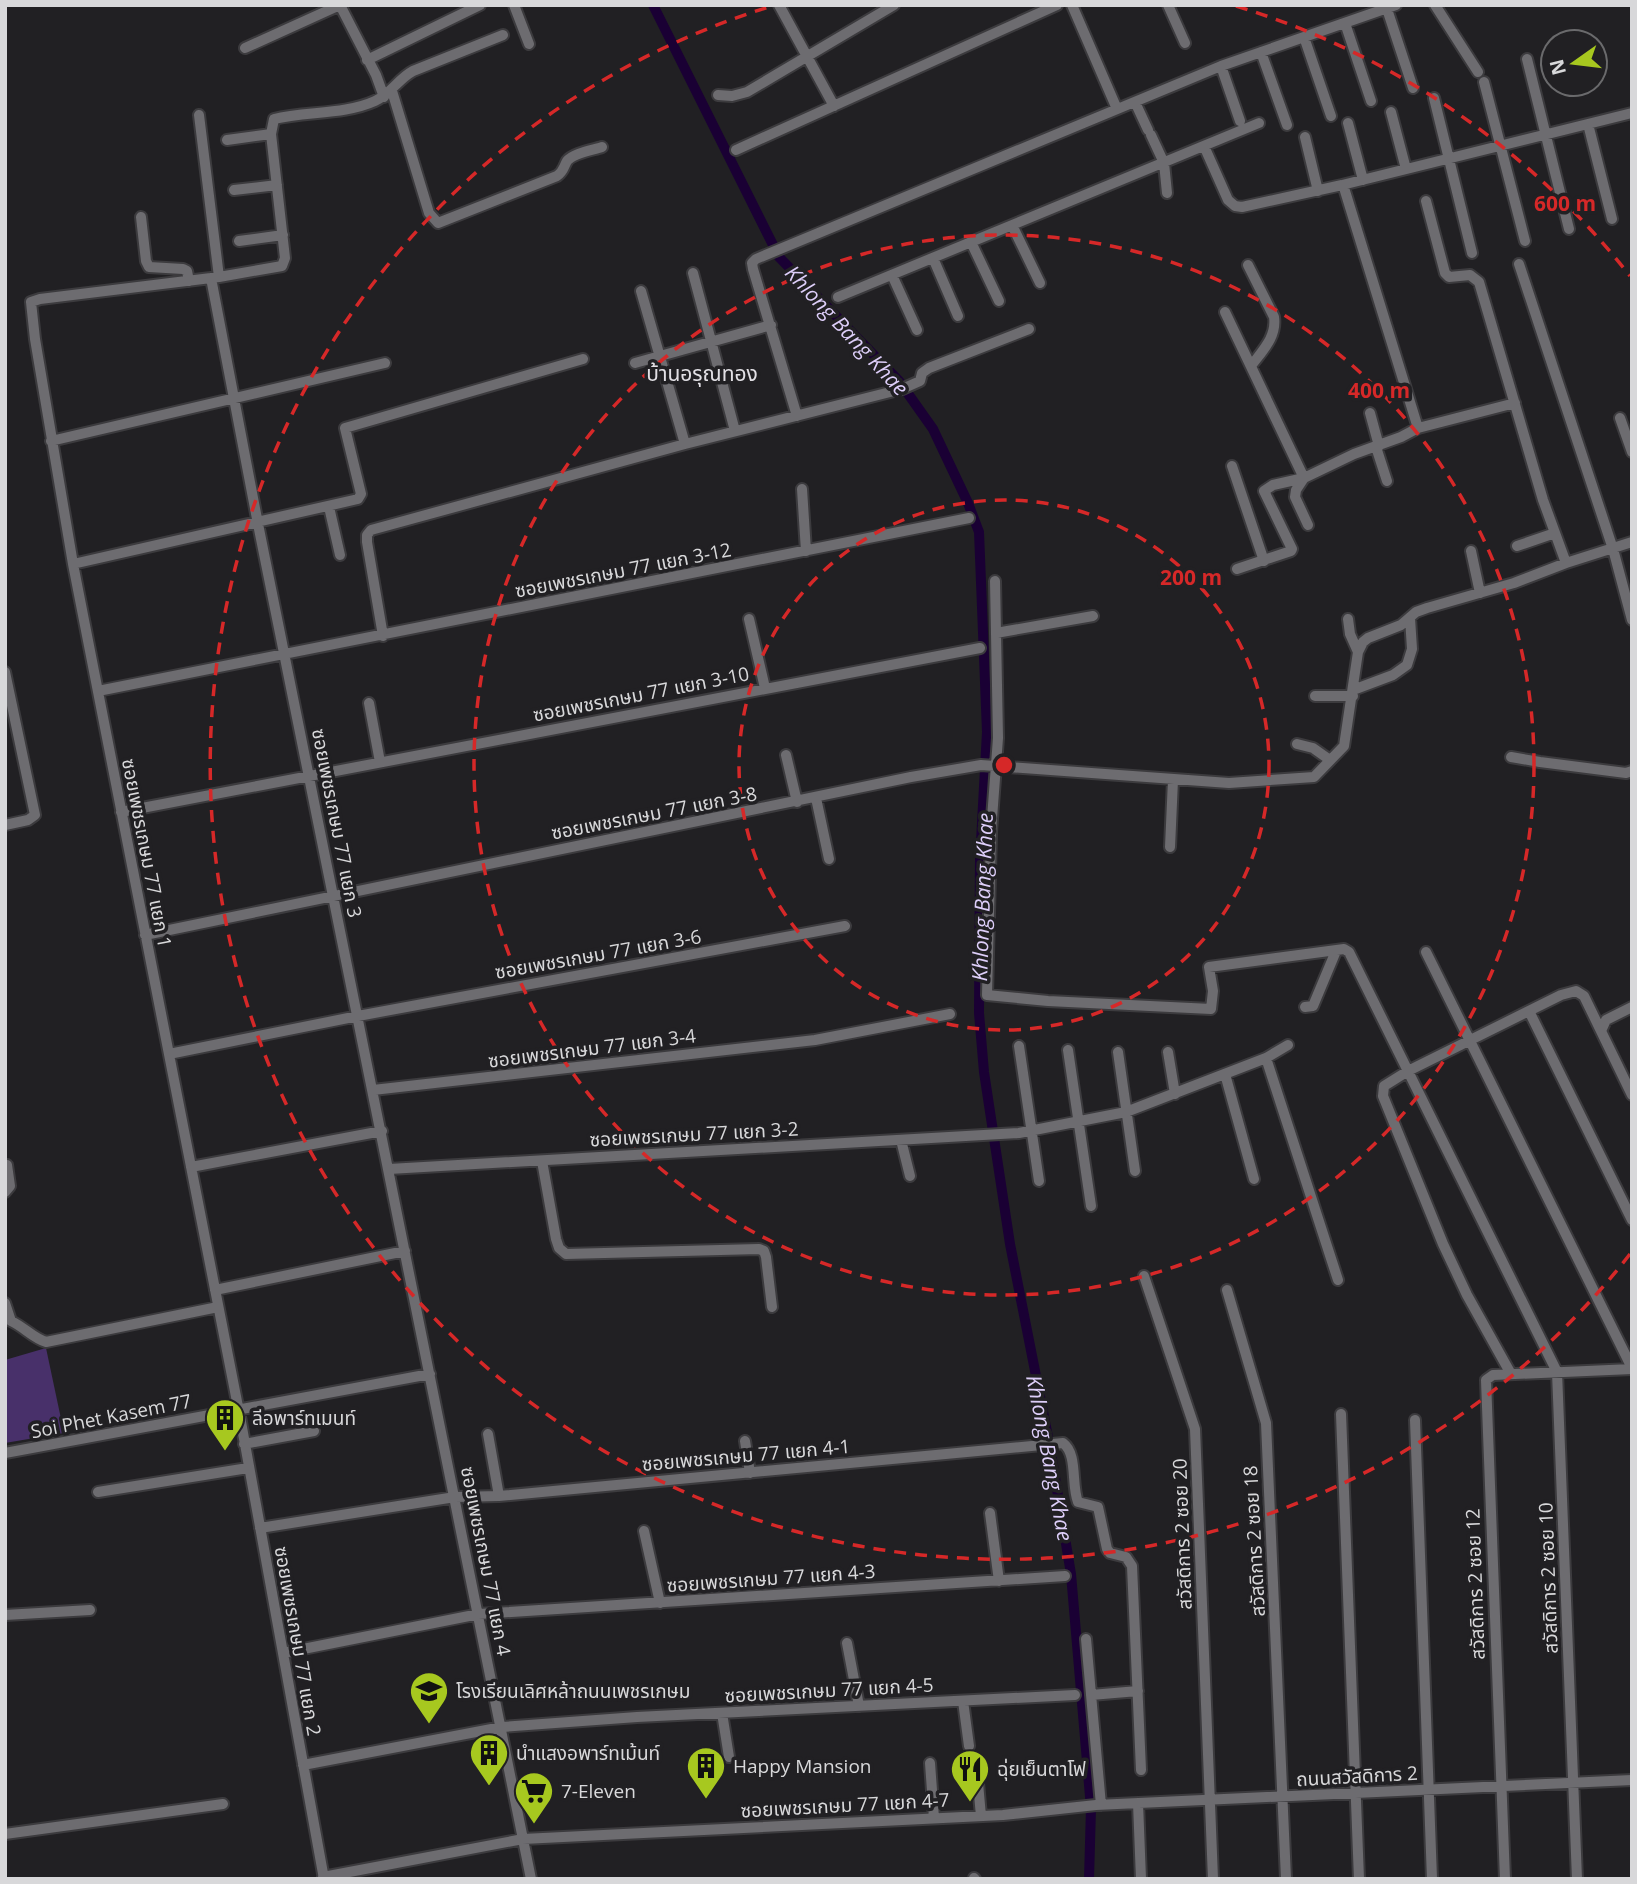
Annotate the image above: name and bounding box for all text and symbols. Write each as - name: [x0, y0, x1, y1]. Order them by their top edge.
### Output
- north arrow: [1539, 28, 1609, 98]
- text: N: [1543, 56, 1572, 78]
- text: 600 m: [1534, 189, 1596, 217]
- water label: Khlong Bang Khae: [779, 259, 915, 401]
- district label: บ้านอรุณทอง: [646, 359, 758, 387]
- text: 400 m: [1348, 376, 1410, 404]
- street label: ซอยเพชรเกษม 77 แยก 3-12: [513, 536, 733, 604]
- text: 200 m: [1160, 563, 1222, 591]
- street label: ซอยเพชรเกษม 77 แยก 3-10: [531, 660, 751, 728]
- street label: ซอยเพชรเกษม 77 แยก 3: [306, 726, 368, 920]
- centre of rings: [992, 753, 1016, 777]
- street label: ซอยเพชรเกษม 77 แยก 1: [116, 756, 178, 950]
- street label: ซอยเพชรเกษม 77 แยก 3-8: [549, 780, 759, 846]
- water label: Khlong Bang Khae: [965, 812, 999, 982]
- street label: ซอยเพชรเกษม 77 แยก 3-6: [493, 923, 703, 985]
- street label: ซอยเพชรเกษม 77 แยก 3-4: [487, 1022, 697, 1074]
- street label: ซอยเพชรเกษม 77 แยก 3-2: [589, 1116, 799, 1152]
- water label: Khlong Bang Khae: [1020, 1373, 1080, 1543]
- street label: Soi Phet Kasem 77: [28, 1388, 194, 1444]
- building icon: ลีอพาร์ทเมนท์: [204, 1397, 246, 1452]
- place label: ลีอพาร์ทเมนท์: [252, 1405, 356, 1431]
- street label: ซอยเพชรเกษม 77 แยก 4-1: [641, 1433, 851, 1477]
- street label: สวัสดิการ 2 ซอย 20: [1166, 1458, 1198, 1610]
- street label: ซอยเพชรเกษม 77 แยก 4: [455, 1464, 517, 1658]
- street label: สวัสดิการ 2 ซอย 18: [1237, 1465, 1271, 1617]
- street label: สวัสดิการ 2 ซอย 10: [1532, 1502, 1564, 1654]
- street label: สวัสดิการ 2 ซอย 12: [1459, 1508, 1491, 1660]
- street label: ซอยเพชรเกษม 77 แยก 2: [269, 1544, 327, 1738]
- street label: ซอยเพชรเกษม 77 แยก 4-3: [666, 1558, 876, 1598]
- school or university icon: โรงเรียนเลิศหล้าถนนเพชรเกษม: [408, 1670, 450, 1725]
- street label: ซอยเพชรเกษม 77 แยก 4-5: [724, 1672, 934, 1708]
- place label: โรงเรียนเลิศหล้าถนนเพชรเกษม: [456, 1678, 690, 1704]
- building icon: นำแสงอพาร์ทเม้นท์: [468, 1732, 510, 1787]
- place label: นำแสงอพาร์ทเม้นท์: [516, 1740, 660, 1766]
- building icon: Happy Mansion: [685, 1745, 727, 1800]
- restaurant icon: ฉุ่ยเย็นตาโฟ: [949, 1748, 991, 1803]
- place label: Happy Mansion: [733, 1753, 872, 1779]
- place label: ฉุ่ยเย็นตาโฟ: [997, 1756, 1086, 1782]
- street label: ถนนสวัสดิการ 2: [1296, 1760, 1418, 1792]
- supermarket icon: 7-Eleven: [513, 1770, 555, 1825]
- place label: 7-Eleven: [561, 1778, 636, 1804]
- street label: ซอยเพชรเกษม 77 แยก 4-7: [740, 1787, 950, 1823]

